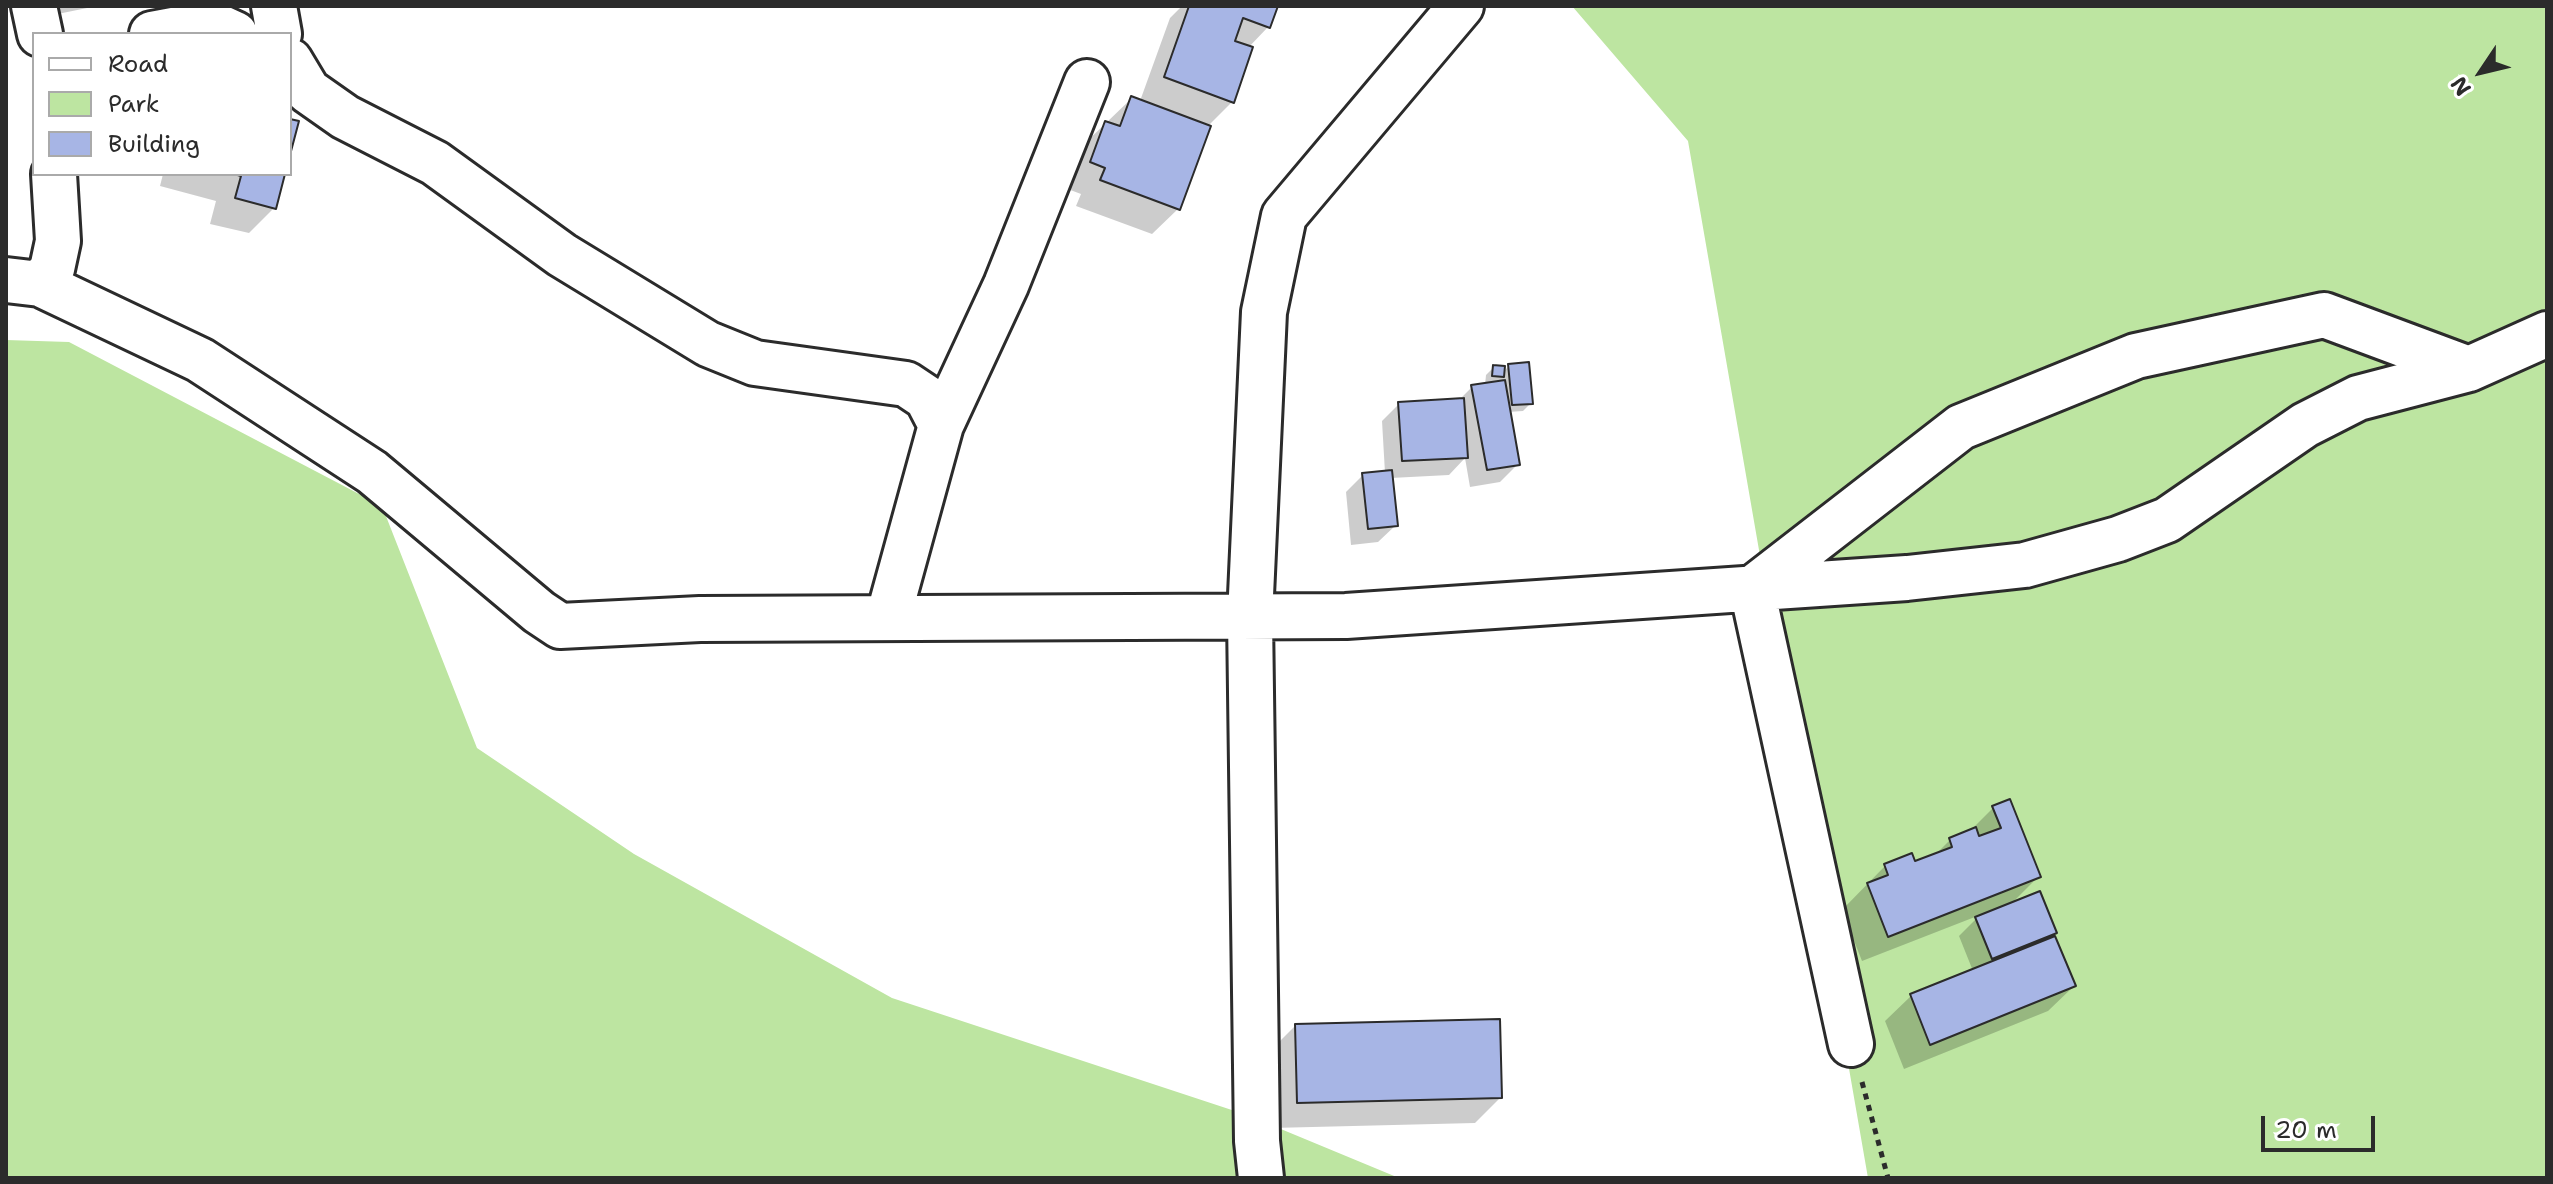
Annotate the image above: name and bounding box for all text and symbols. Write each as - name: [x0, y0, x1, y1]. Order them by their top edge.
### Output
- legend: [32, 32, 292, 176]
- north arrow: [2441, 32, 2521, 112]
- text: Road: [108, 48, 168, 80]
- text: N: [2444, 71, 2478, 102]
- text: Park: [108, 88, 160, 120]
- text: Building: [108, 128, 200, 160]
- scale bar: [2265, 1100, 2379, 1150]
- text: 20 m: [2275, 1114, 2337, 1146]

